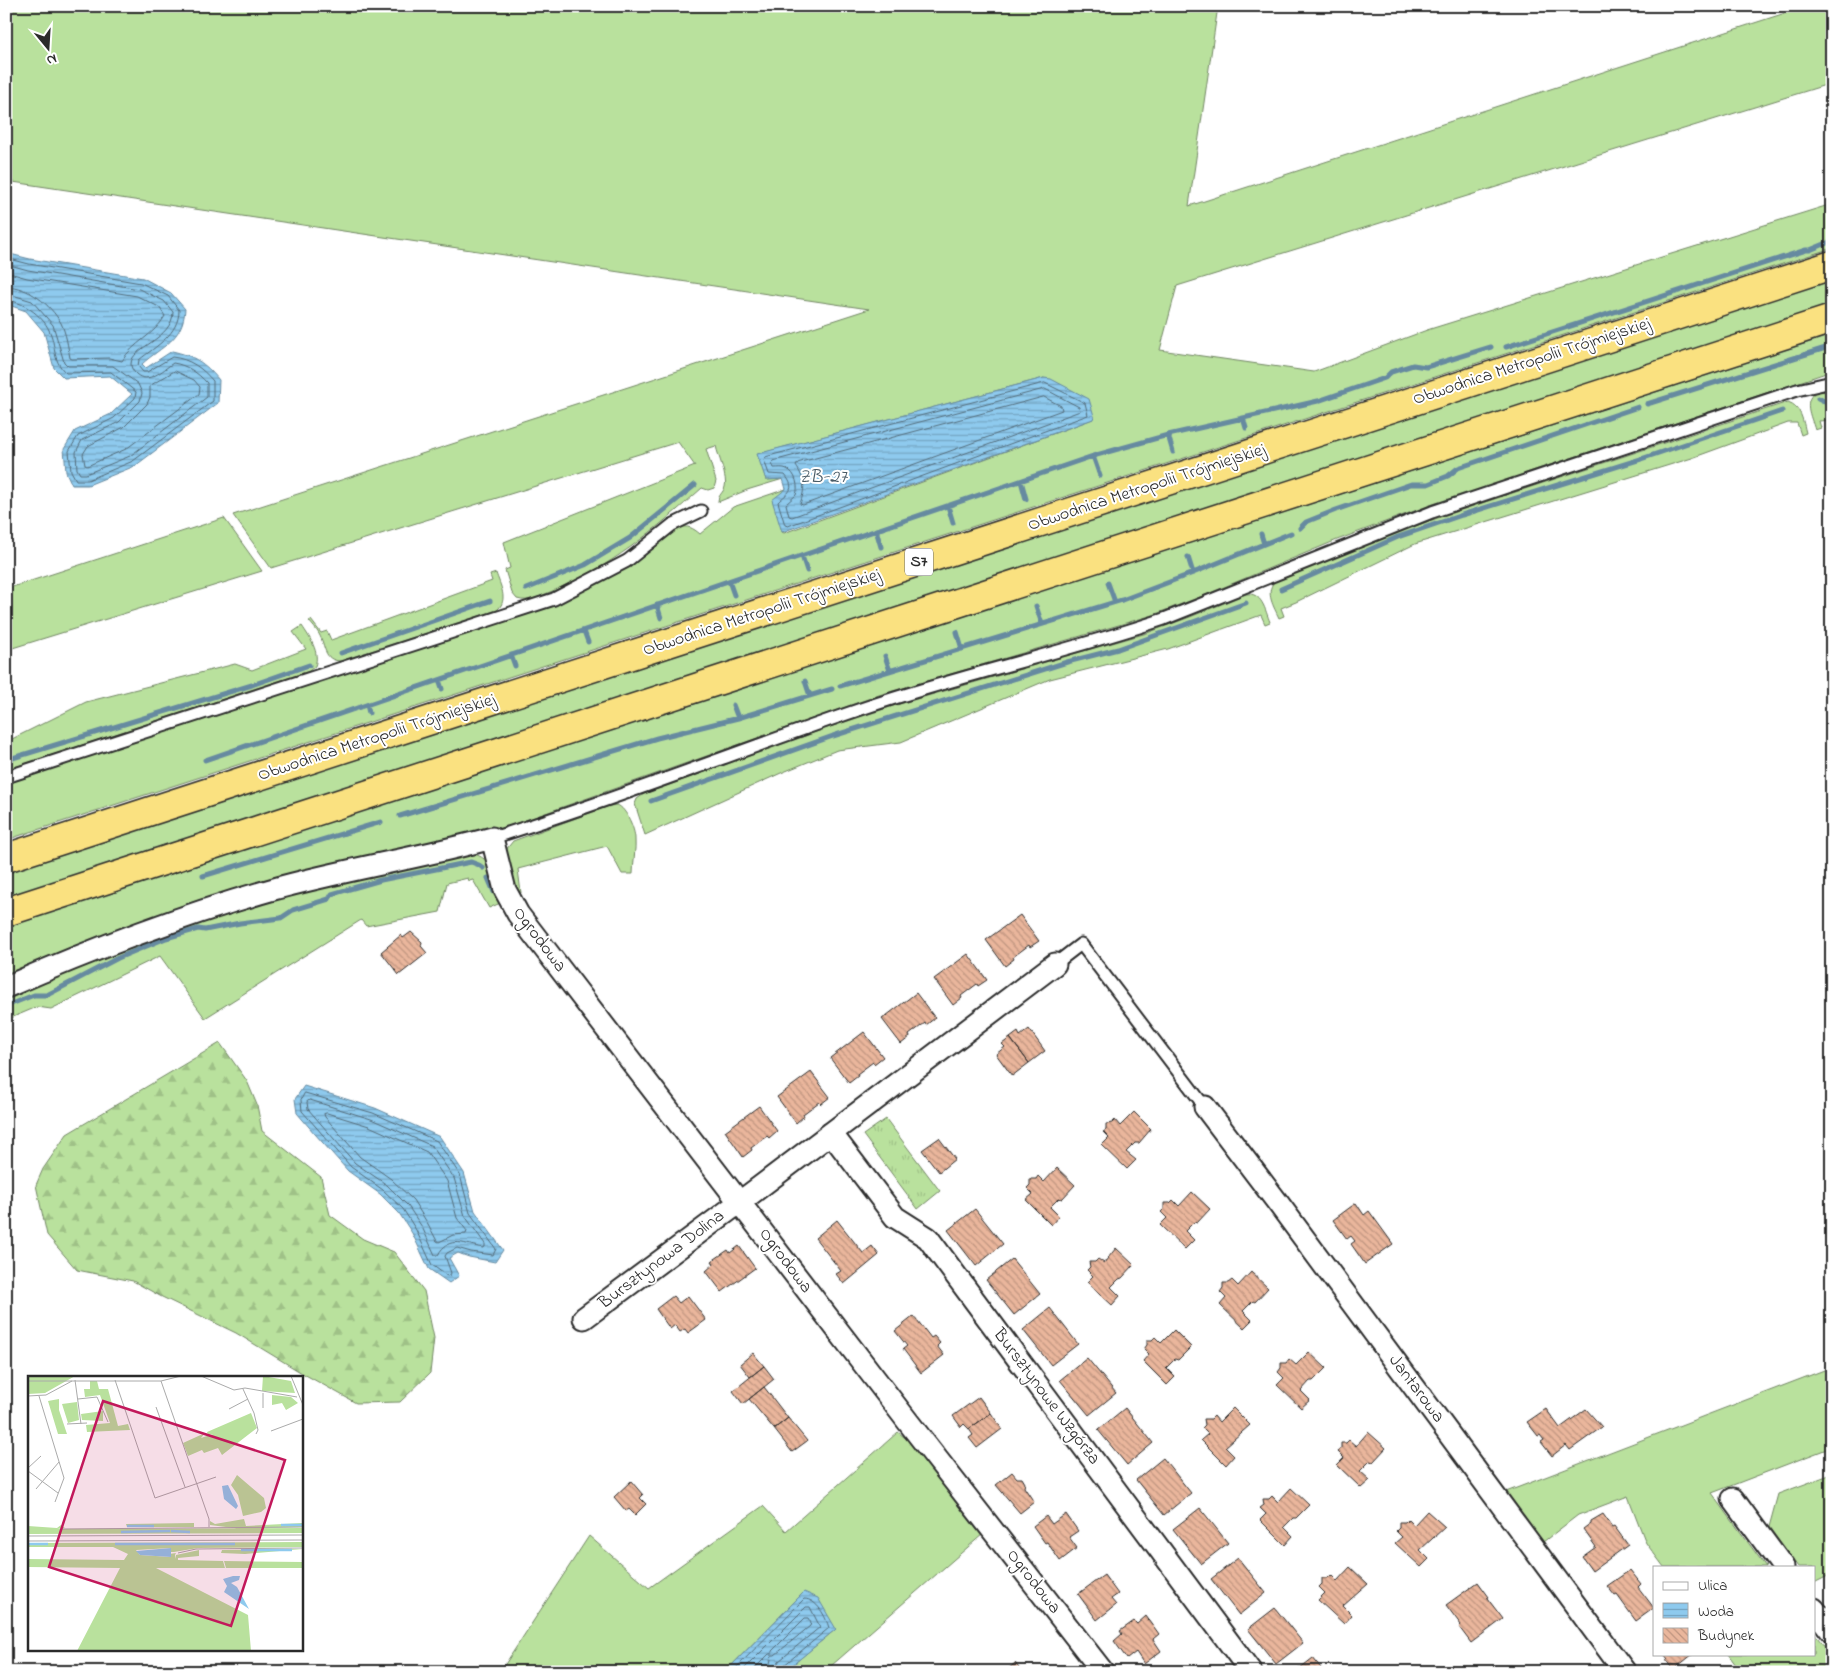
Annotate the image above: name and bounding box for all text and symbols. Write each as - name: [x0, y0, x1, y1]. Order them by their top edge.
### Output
- north arrow: [22, 22, 72, 72]
- text: N: [44, 47, 59, 70]
- street label: Obwodnica Metropolii Trójmiejskiej: [1410, 311, 1655, 413]
- street label: Obwodnica Metropolii Trójmiejskiej: [1025, 437, 1270, 539]
- water label: ZB-27: [799, 464, 848, 491]
- road number: S7: [905, 548, 933, 576]
- street label: Obwodnica Metropolii Trójmiejskiej: [640, 562, 885, 664]
- street label: Obwodnica Metropolii Trójmiejskiej: [255, 687, 500, 789]
- street label: Ogrodowa: [505, 902, 572, 979]
- street label: Bursztynowa Dolina: [593, 1204, 730, 1317]
- street label: Ogrodowa: [751, 1223, 818, 1300]
- street label: Bursztynowe Wzgórza: [985, 1322, 1106, 1471]
- street label: Jantarowa: [1382, 1349, 1450, 1429]
- inset map: [28, 1376, 302, 1650]
- street label: Ogrodowa: [999, 1544, 1067, 1621]
- legend: [1653, 1566, 1816, 1656]
- text: Ulica: [1698, 1575, 1727, 1597]
- text: Woda: [1698, 1601, 1734, 1623]
- text: Budynek: [1697, 1625, 1755, 1648]

